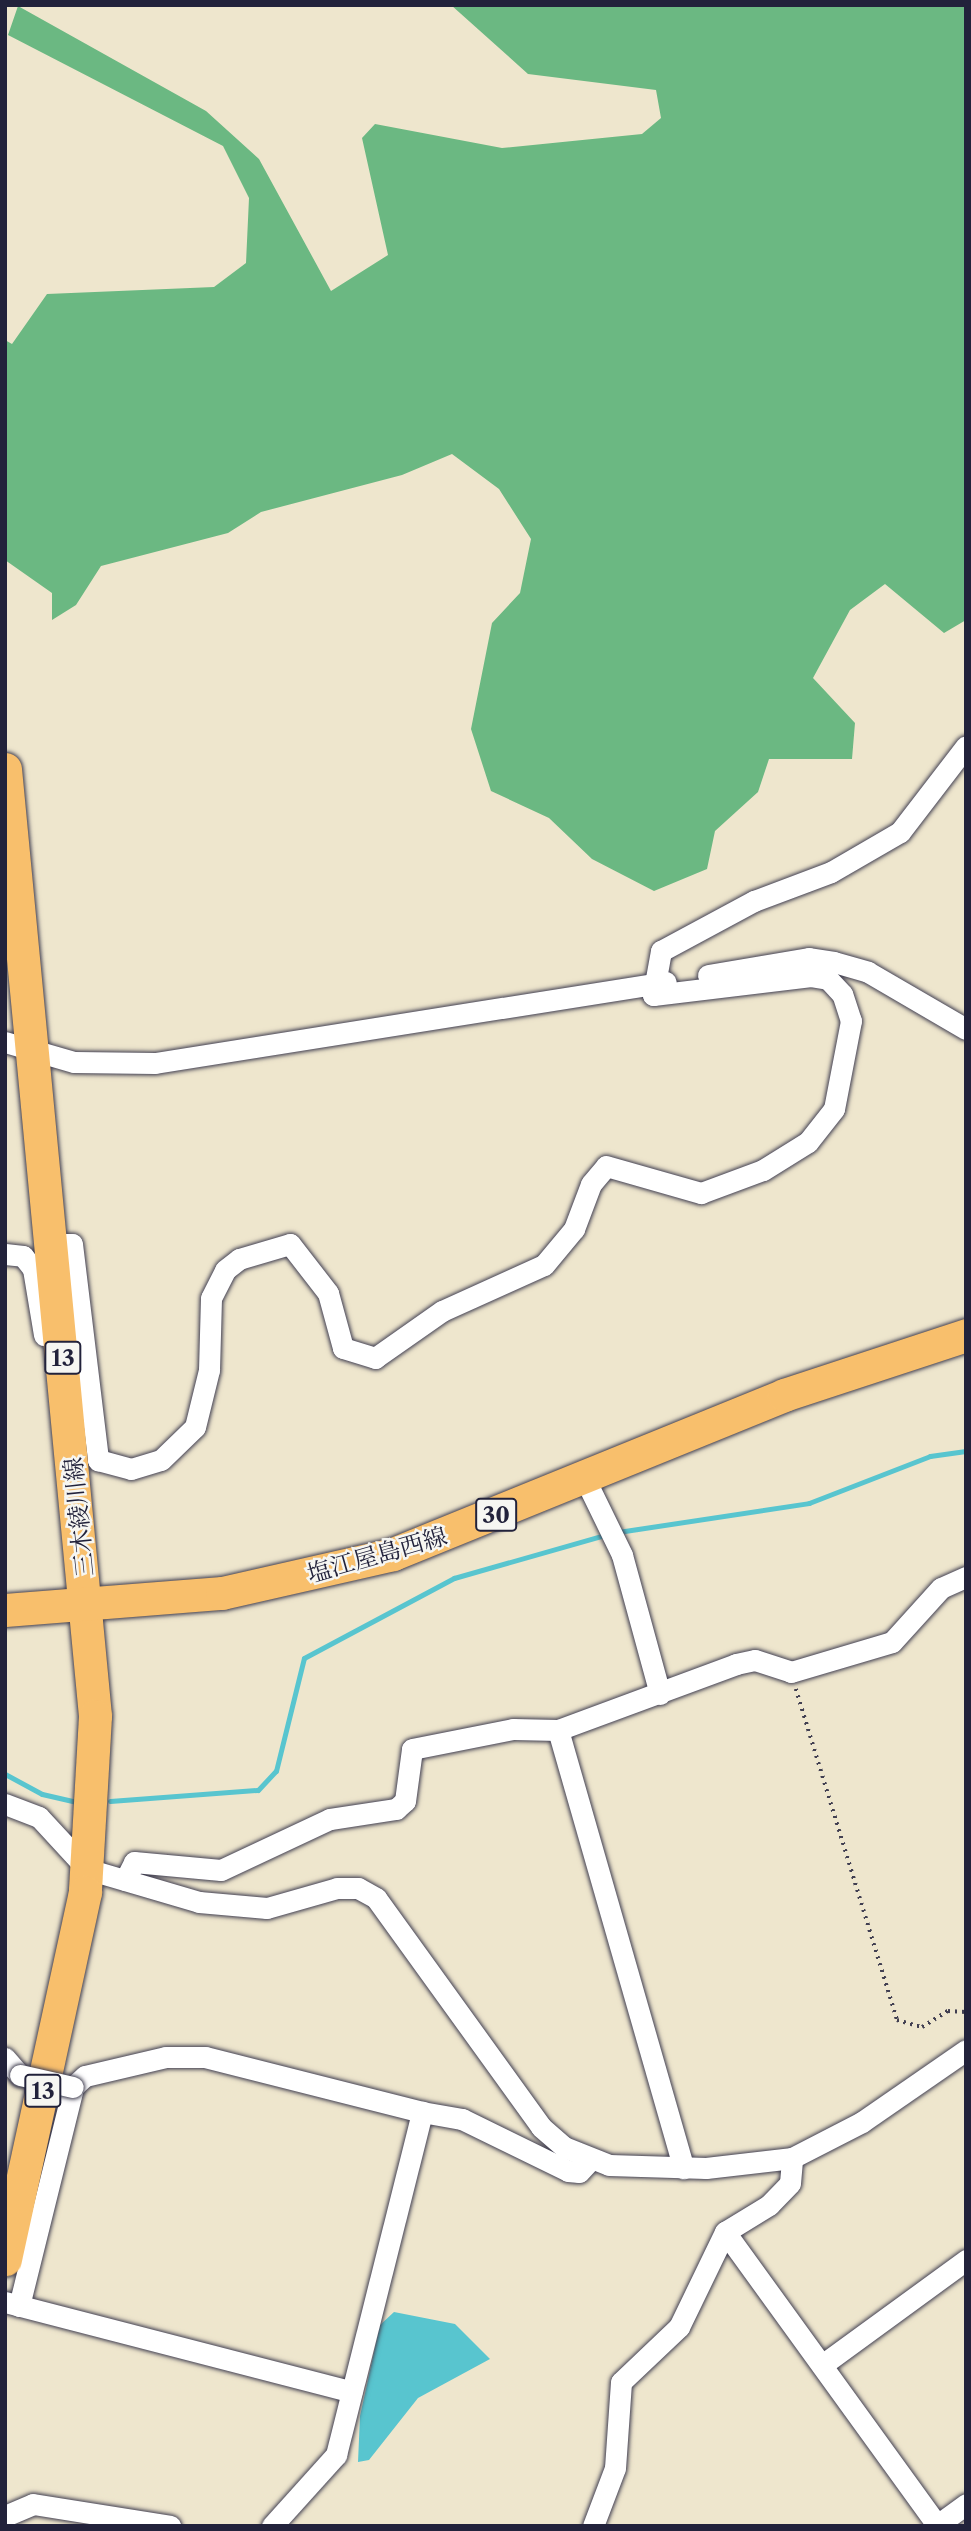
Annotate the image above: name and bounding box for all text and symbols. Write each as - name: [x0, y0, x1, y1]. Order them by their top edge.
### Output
- road number: 13: [44, 1338, 82, 1378]
- street label: 三木綾川線: [58, 1456, 100, 1578]
- road number: 30: [475, 1496, 517, 1534]
- street label: 塩江屋島西線: [304, 1521, 450, 1589]
- road number: 13: [24, 2072, 62, 2110]

